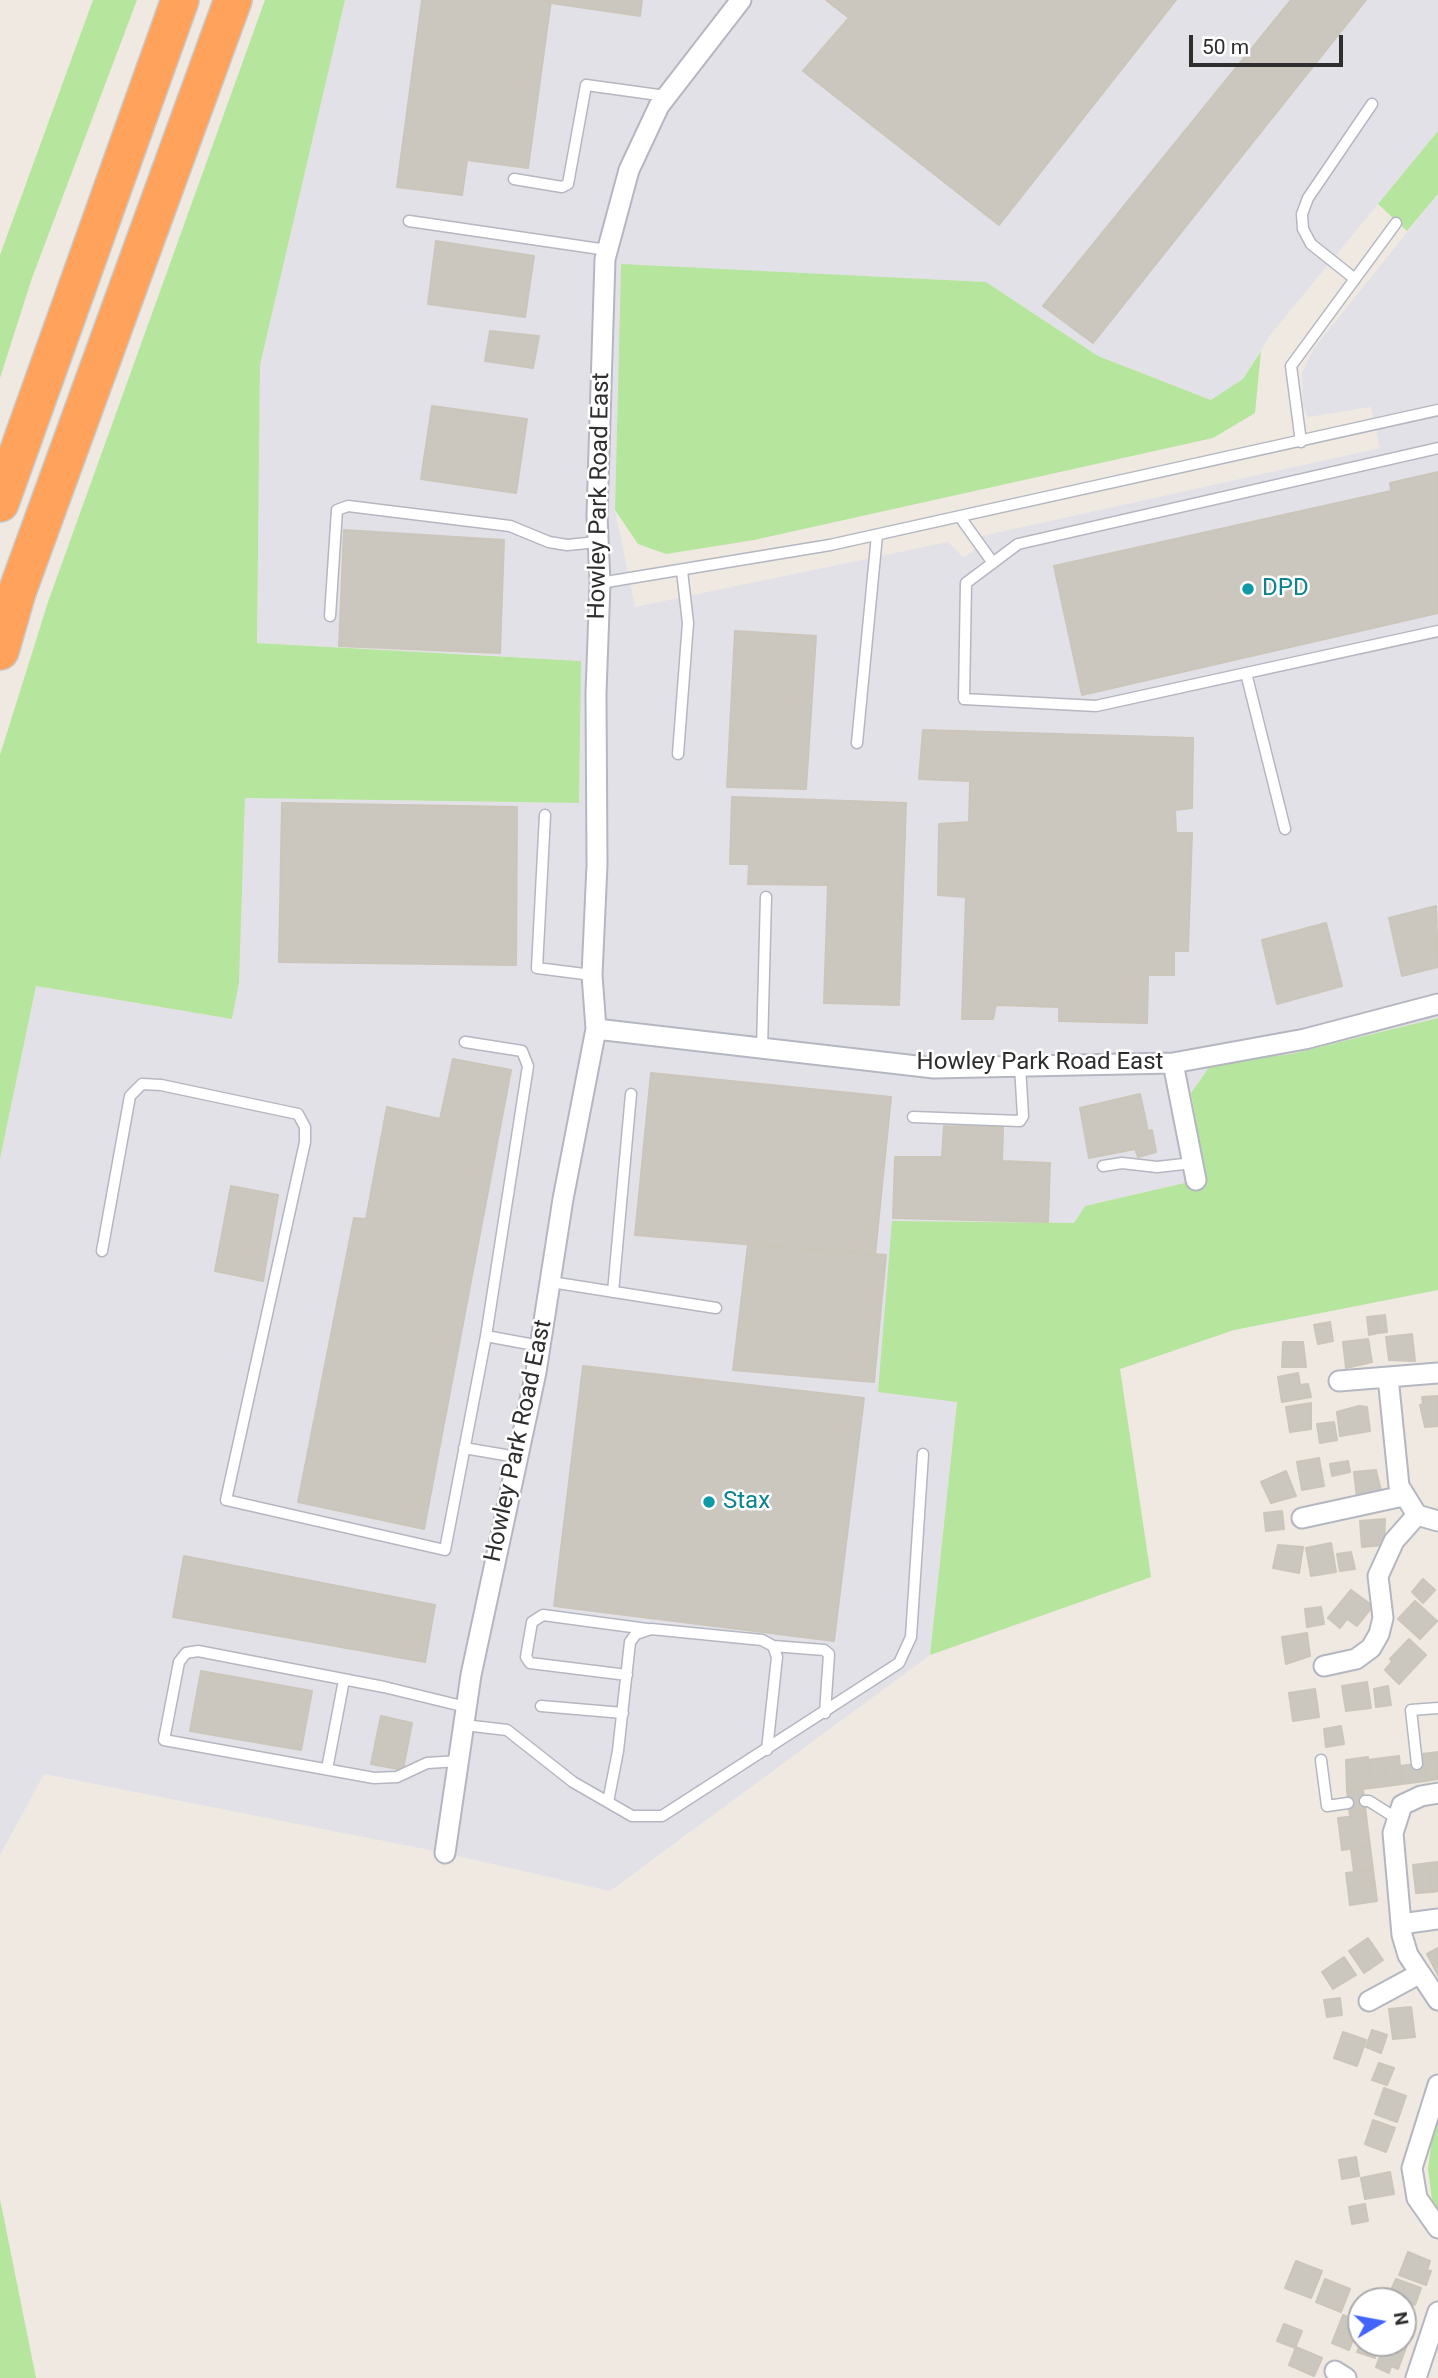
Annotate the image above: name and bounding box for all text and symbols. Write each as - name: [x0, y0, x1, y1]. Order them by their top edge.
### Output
- scale bar: [1193, 21, 1347, 65]
- text: 50 m: [1202, 35, 1249, 59]
- street label: Howley Park Road East: [583, 372, 617, 620]
- place label: DPD: [1262, 575, 1309, 603]
- marker: DPD: [1240, 581, 1256, 597]
- street label: Howley Park Road East: [917, 1049, 1163, 1077]
- street label: Howley Park Road East: [479, 1317, 559, 1565]
- place label: Stax: [723, 1488, 770, 1516]
- marker: Stax: [701, 1494, 717, 1510]
- north arrow: [1347, 2287, 1417, 2357]
- text: N: [1389, 2310, 1414, 2327]

